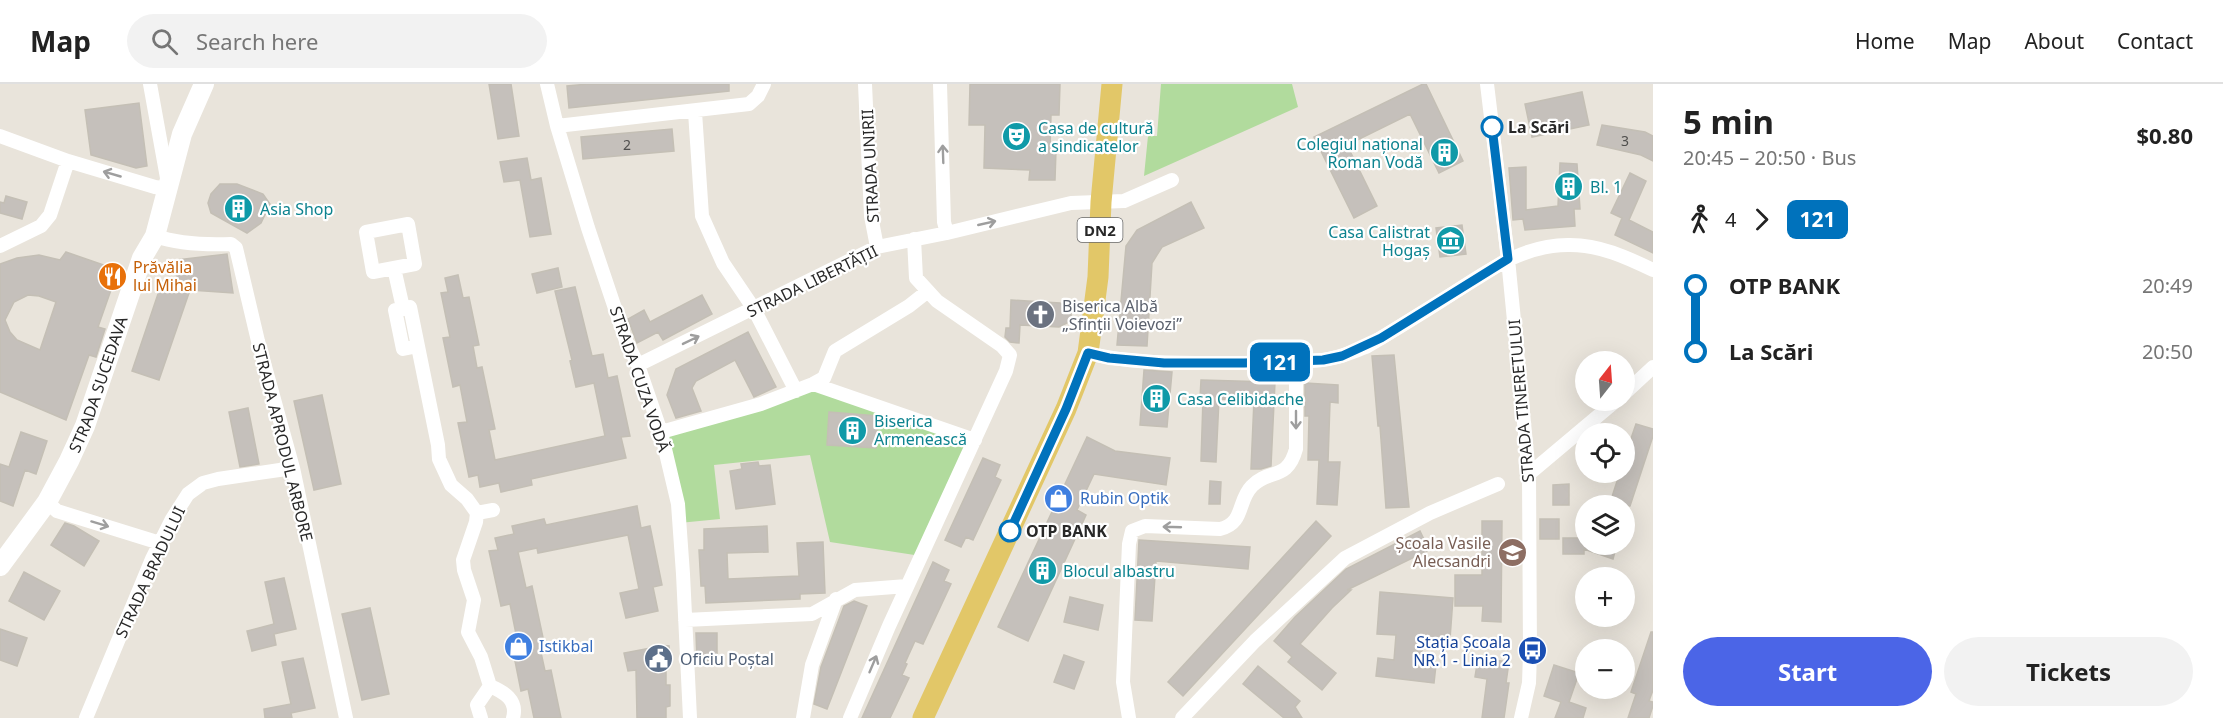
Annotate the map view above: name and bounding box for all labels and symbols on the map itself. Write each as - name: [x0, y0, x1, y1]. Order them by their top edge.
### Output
- street label: STRADA UNIRII: [856, 109, 884, 223]
- marker: La Scări: [1481, 116, 1503, 138]
- place label: La Scări: [1508, 116, 1569, 138]
- place label: Casa de cultură a sindicatelor: [1038, 117, 1154, 157]
- theatre icon: Casa de cultură a sindicatelor: [1001, 121, 1033, 153]
- house number: 3: [1621, 131, 1629, 150]
- place label: Colegiul național Roman Vodă: [1296, 133, 1423, 173]
- house number: 2: [623, 135, 631, 154]
- building icon: Colegiul național Roman Vodă: [1428, 137, 1460, 169]
- one-way arrow: [937, 144, 948, 164]
- one-way arrow: [103, 168, 122, 179]
- building icon: Bl. 1: [1553, 171, 1585, 203]
- place label: Bl. 1: [1590, 176, 1622, 198]
- building icon: Asia Shop: [223, 193, 255, 225]
- place label: Asia Shop: [260, 198, 333, 220]
- one-way arrow: [977, 217, 996, 229]
- road number: DN2: [1078, 218, 1122, 242]
- place label: Casa Calistrat Hogaș: [1328, 221, 1430, 261]
- museum icon: Casa Calistrat Hogaș: [1435, 225, 1467, 257]
- street label: STRADA LIBERTĂȚII: [743, 240, 881, 322]
- place label: Prăvălia lui Mihai: [133, 256, 197, 296]
- restaurant icon: Prăvălia lui Mihai: [96, 260, 128, 292]
- place label: Biserica Albă „Sfinții Voievozi”: [1062, 295, 1182, 335]
- church icon: Biserica Albă „Sfinții Voievozi”: [1025, 299, 1057, 331]
- street label: STRADA CUZA VODĂ: [605, 303, 675, 455]
- street label: STRADA SUCEDAVA: [63, 313, 133, 456]
- street label: STRADA TINERETULUI: [1503, 318, 1539, 484]
- one-way arrow: [681, 333, 699, 345]
- street label: STRADA APRODUL ARBORE: [248, 340, 318, 544]
- line badge: 121: [1246, 342, 1314, 382]
- north arrow: [1575, 351, 1635, 411]
- building icon: Casa Celibidache: [1140, 383, 1172, 415]
- place label: Casa Celibidache: [1177, 388, 1304, 410]
- one-way arrow: [1290, 409, 1302, 429]
- place label: Biserica Armenească: [874, 410, 967, 450]
- building icon: Biserica Armenească: [837, 414, 869, 446]
- shop icon: Rubin Optik: [1043, 482, 1075, 514]
- place label: Rubin Optik: [1080, 487, 1169, 509]
- street label: STRADA BRADULUI: [110, 503, 190, 641]
- one-way arrow: [90, 520, 109, 531]
- marker: OTP BANK: [999, 520, 1021, 542]
- place label: OTP BANK: [1026, 520, 1107, 542]
- one-way arrow: [1162, 521, 1182, 532]
- place label: Școala Vasile Alecsandri: [1395, 532, 1491, 572]
- school or university icon: Școala Vasile Alecsandri: [1496, 536, 1528, 568]
- building icon: Blocul albastru: [1026, 555, 1058, 587]
- place label: Blocul albastru: [1063, 560, 1175, 582]
- shop icon: Istikbal: [502, 630, 534, 662]
- place label: Stația Școala NR.1 - Linia 2: [1413, 631, 1511, 671]
- place label: Istikbal: [539, 635, 593, 657]
- bus stop icon: Stația Școala NR.1 - Linia 2: [1516, 635, 1548, 667]
- public building icon: Oficiu Poștal: [643, 643, 675, 675]
- place label: Oficiu Poștal: [680, 648, 774, 670]
- one-way arrow: [868, 655, 879, 674]

